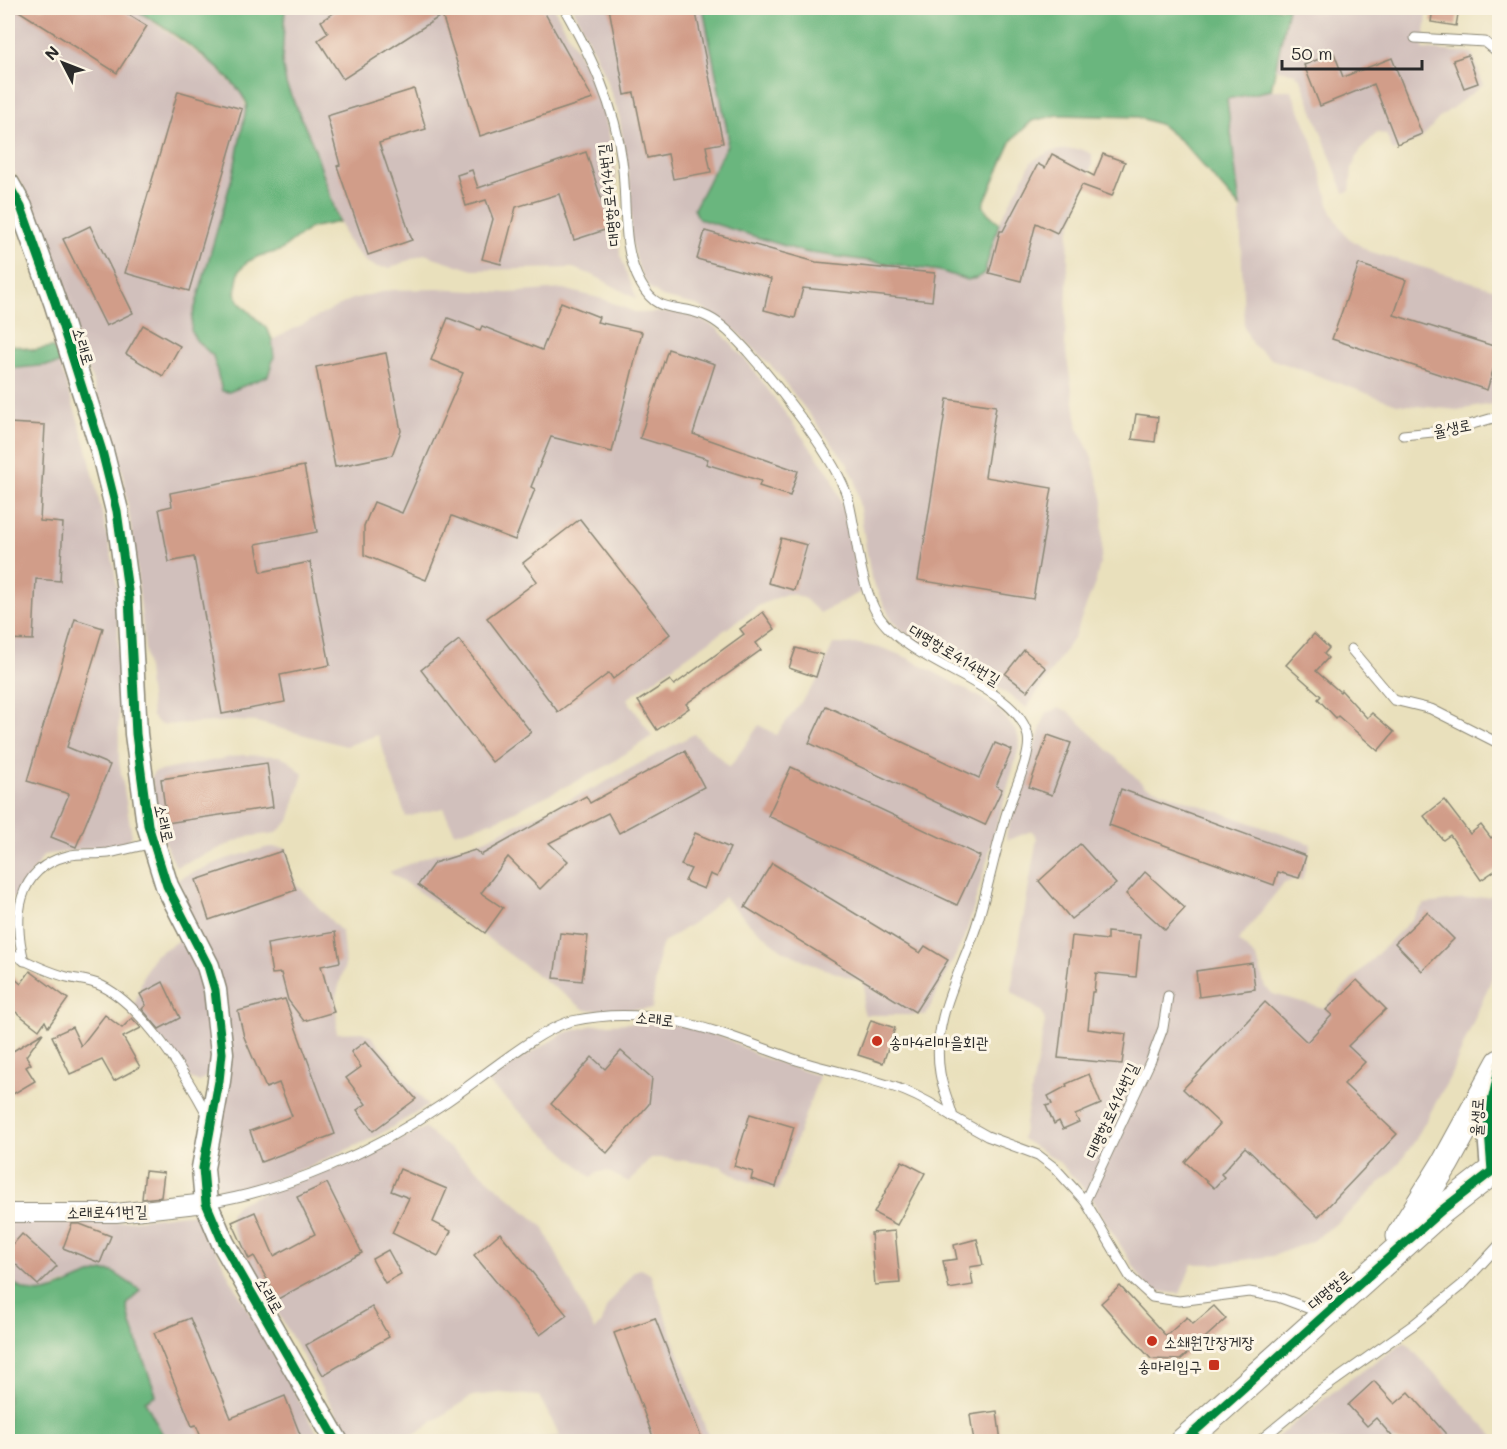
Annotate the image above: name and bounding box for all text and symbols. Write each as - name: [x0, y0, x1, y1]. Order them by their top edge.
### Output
- north arrow: [33, 33, 93, 93]
- scale bar: [1282, 33, 1422, 71]
- text: N: [40, 41, 63, 64]
- text: 50 m: [1291, 41, 1333, 65]
- street label: 대명항로414번길: [592, 142, 624, 247]
- street label: 소래로: [68, 324, 100, 368]
- street label: 율생로: [1431, 413, 1473, 441]
- street label: 대명항로414번길: [905, 618, 1005, 690]
- street label: 소래로: [150, 802, 180, 844]
- street label: 소래로: [635, 1006, 675, 1030]
- place label: 송마4리마을회관: [889, 1031, 989, 1052]
- marker: 송마4리마을회관: [870, 1034, 884, 1048]
- street label: 대명항로414번길: [1080, 1059, 1142, 1161]
- street label: 율생로: [1465, 1097, 1487, 1137]
- street label: 소래로41번길: [66, 1200, 148, 1222]
- street label: 대명항로: [1303, 1264, 1355, 1314]
- street label: 소래로: [251, 1273, 289, 1317]
- place label: 소쇄원간장게장: [1164, 1331, 1254, 1352]
- marker: 소쇄원간장게장: [1145, 1334, 1159, 1348]
- place label: 송마리입구: [1138, 1355, 1202, 1376]
- marker: 송마리입구: [1207, 1358, 1221, 1372]

